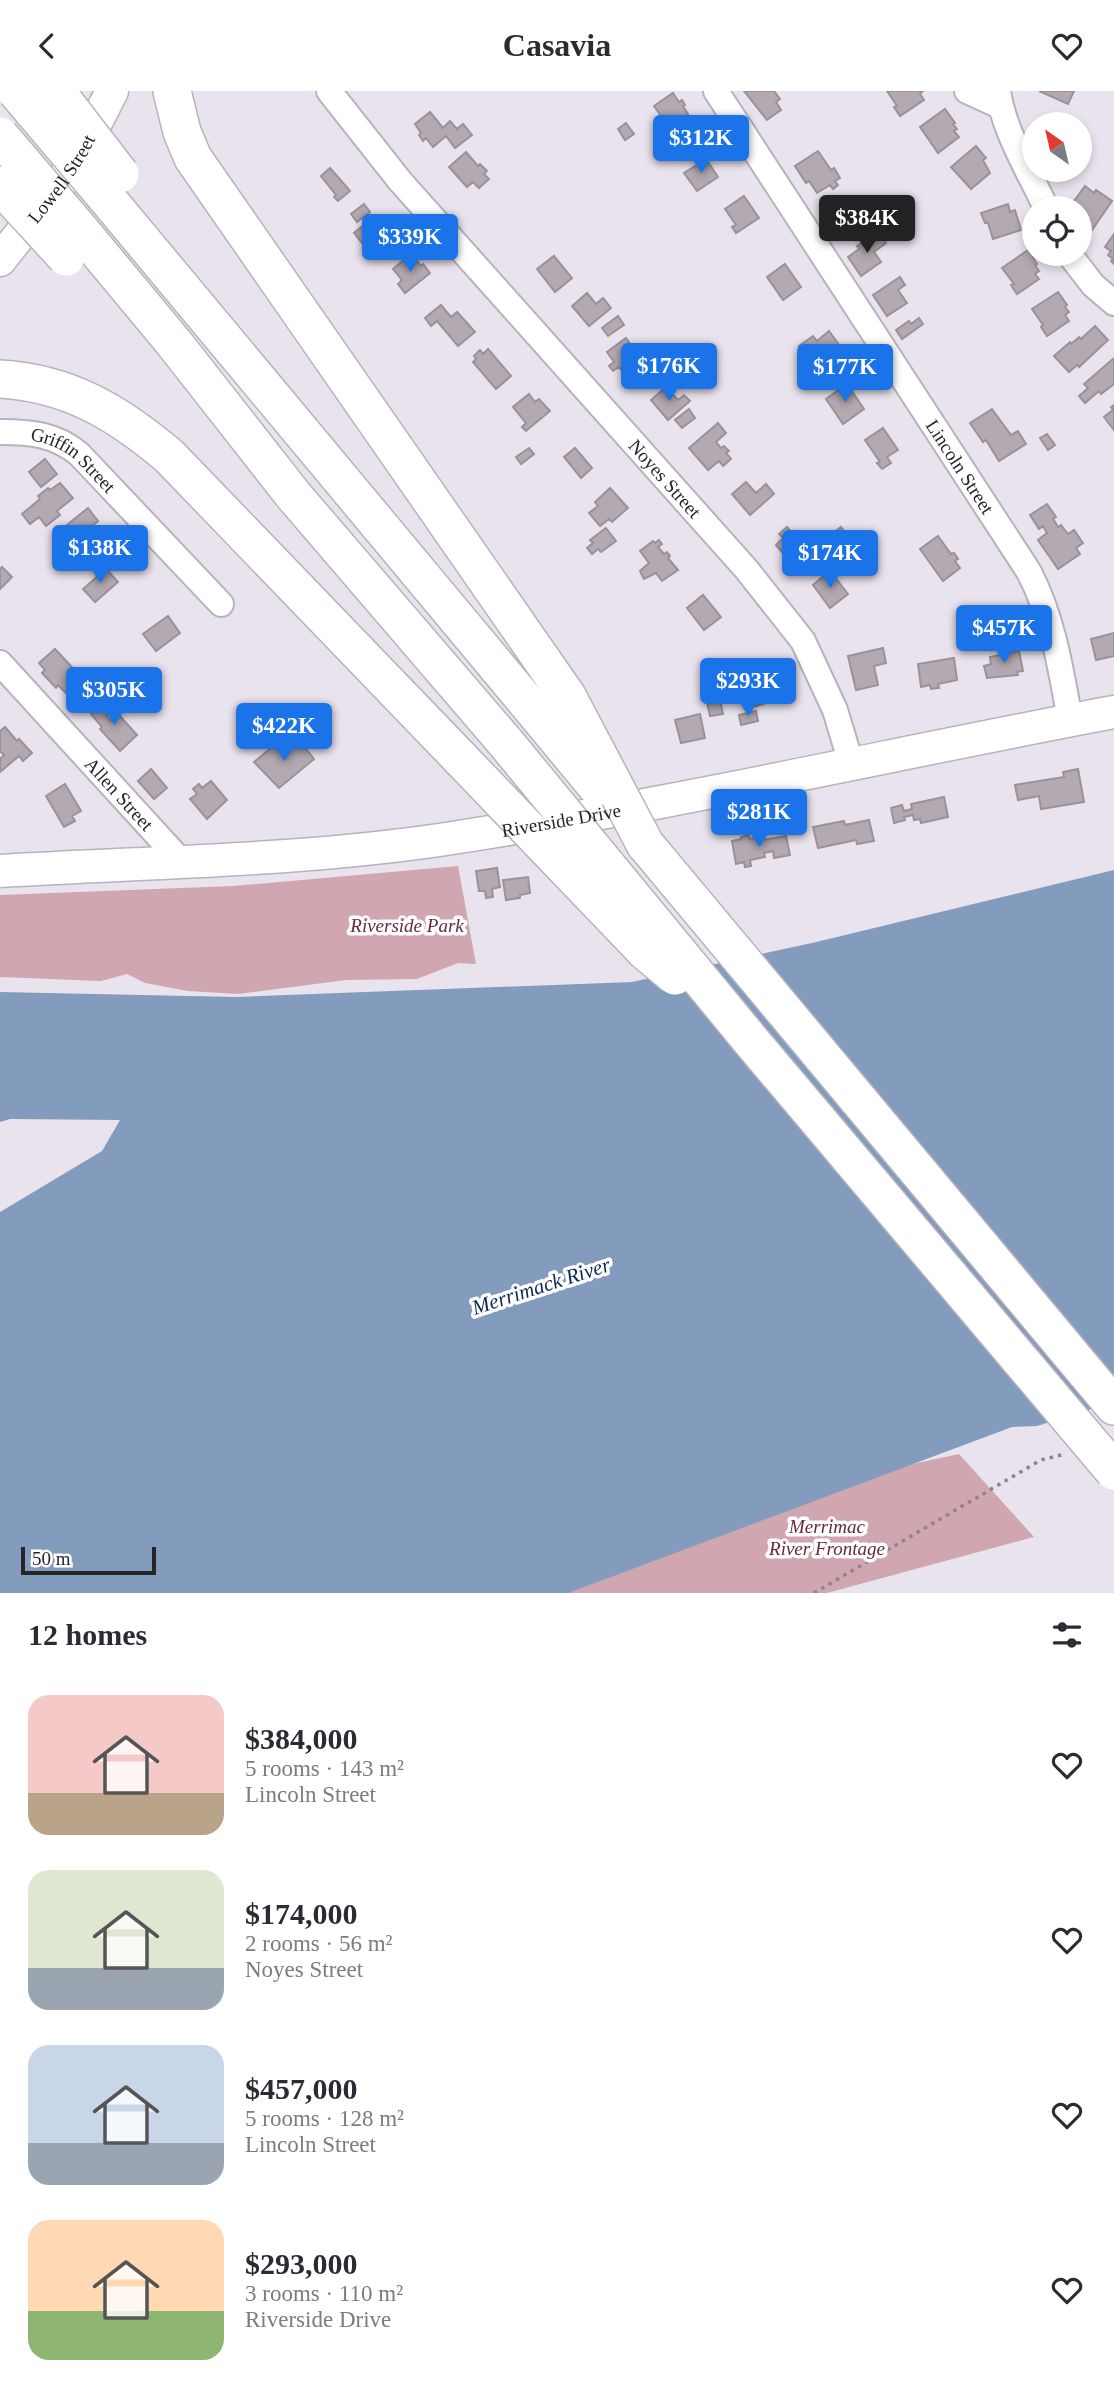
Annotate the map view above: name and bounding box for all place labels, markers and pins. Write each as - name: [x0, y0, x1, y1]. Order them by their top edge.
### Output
- pin: $312K: [652, 115, 750, 175]
- pin: $384K: [818, 195, 916, 255]
- pin: $339K: [361, 215, 459, 274]
- pin: $176K: [620, 343, 718, 403]
- pin: $177K: [796, 345, 894, 404]
- pin: $138K: [51, 525, 149, 585]
- pin: $174K: [781, 531, 879, 590]
- pin: $457K: [955, 605, 1053, 665]
- pin: $293K: [699, 659, 797, 718]
- pin: $305K: [65, 667, 163, 727]
- pin: $422K: [235, 703, 333, 763]
- pin: $281K: [710, 789, 808, 849]

